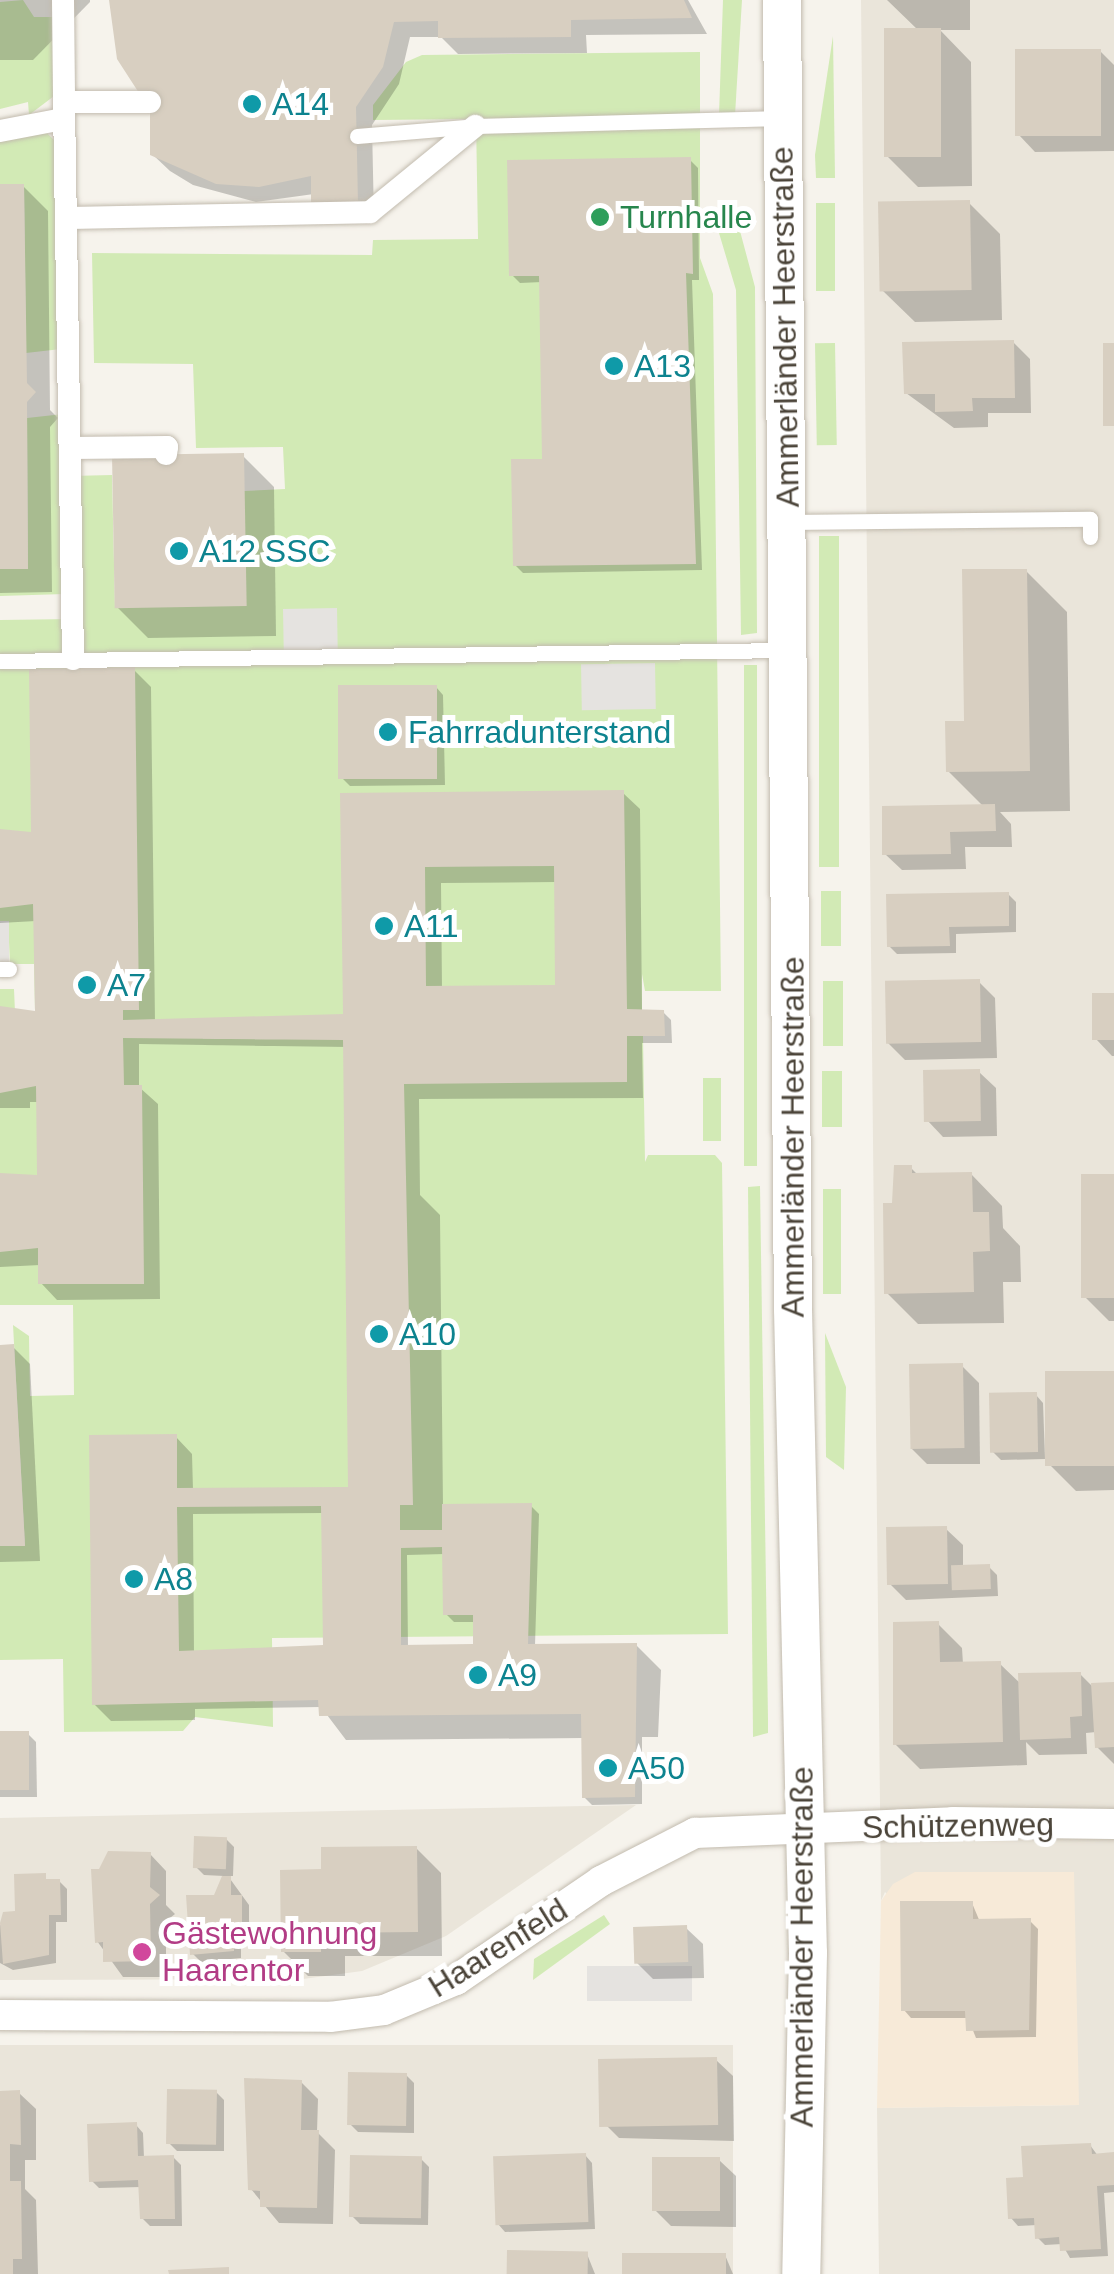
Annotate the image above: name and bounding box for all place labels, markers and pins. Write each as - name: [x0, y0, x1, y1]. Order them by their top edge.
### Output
- place label: A14: [272, 85, 329, 123]
- marker: A14: [241, 93, 263, 115]
- place label: Turnhalle: [620, 198, 752, 236]
- marker: Turnhalle: [589, 206, 611, 228]
- place label: A13: [634, 347, 691, 385]
- marker: A13: [603, 355, 625, 377]
- place label: A12 SSC: [199, 532, 331, 570]
- marker: A12 SSC: [168, 540, 190, 562]
- place label: Fahrradunterstand: [408, 713, 671, 751]
- marker: Fahrradunterstand: [377, 721, 399, 743]
- place label: A11: [404, 907, 459, 945]
- marker: A11: [373, 915, 395, 937]
- place label: A7: [107, 966, 146, 1004]
- marker: A7: [76, 974, 98, 996]
- place label: A10: [399, 1315, 456, 1353]
- marker: A10: [368, 1323, 390, 1345]
- place label: A8: [154, 1560, 193, 1598]
- marker: A8: [123, 1568, 145, 1590]
- place label: A9: [498, 1656, 537, 1694]
- marker: A9: [467, 1664, 489, 1686]
- place label: A50: [628, 1749, 685, 1787]
- marker: A50: [597, 1757, 619, 1779]
- place label: Gästewohnung Haarentor: [162, 1915, 377, 1990]
- marker: Gästewohnung Haarentor: [131, 1941, 153, 1963]

